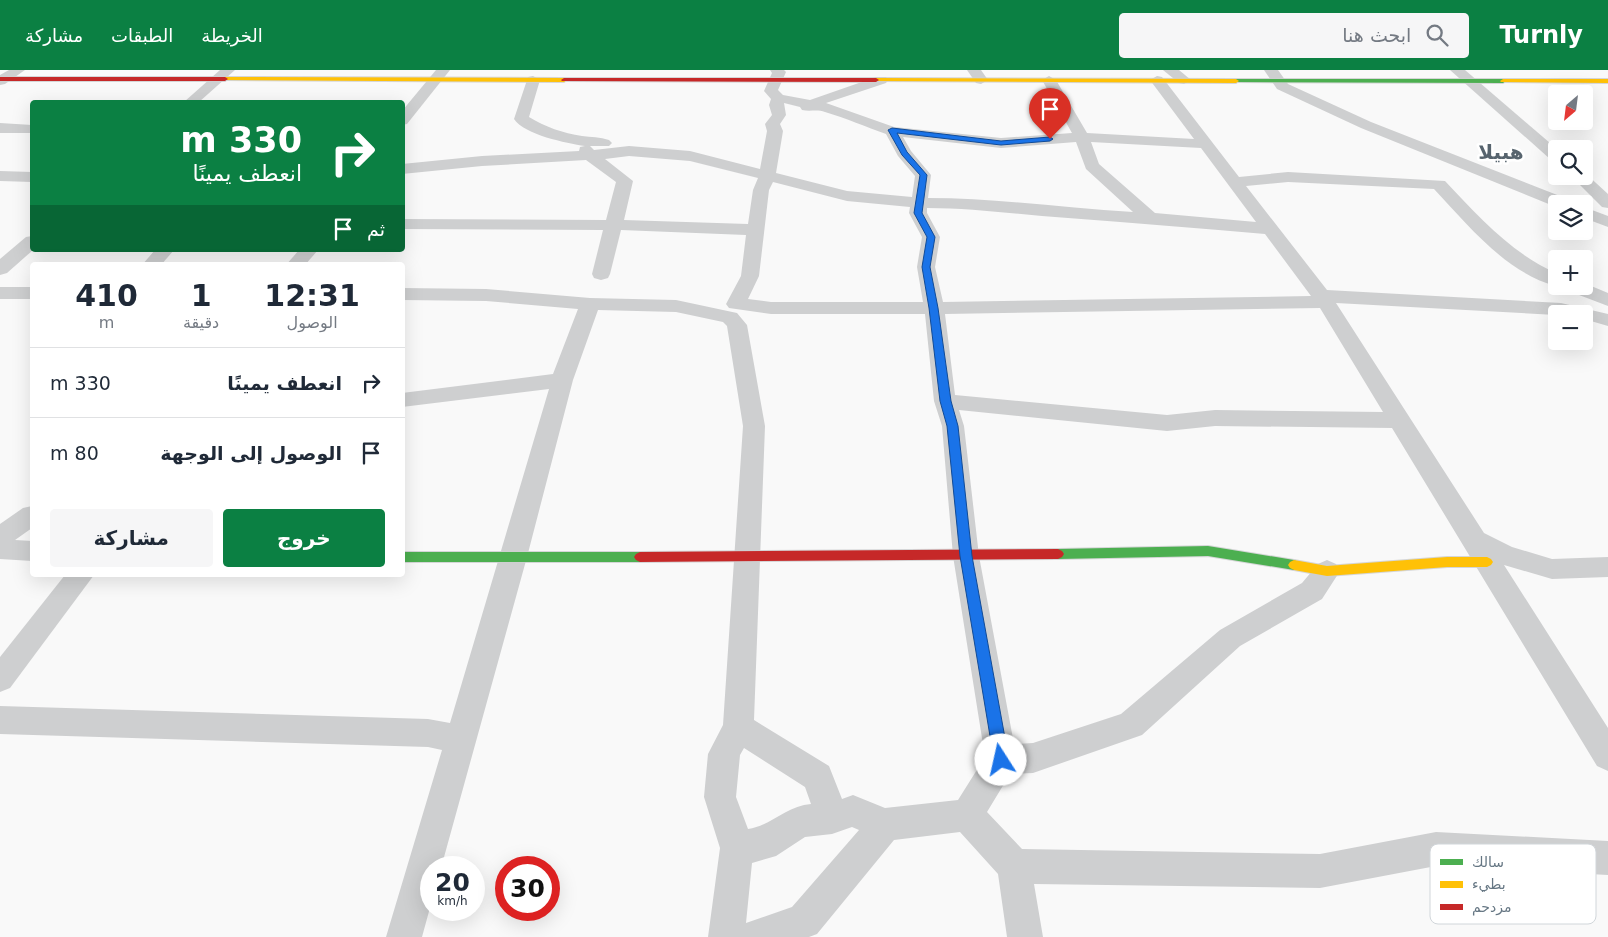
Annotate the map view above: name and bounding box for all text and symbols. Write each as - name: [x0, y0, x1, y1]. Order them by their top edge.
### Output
- search box: [1119, 13, 1469, 58]
- icon: search: [1423, 21, 1451, 49]
- text: Turnly: [1499, 21, 1583, 49]
- text: ابحث هنا: [1342, 24, 1411, 46]
- text: مشاركة: [25, 25, 83, 46]
- text: الطبقات: [111, 25, 173, 46]
- text: الخريطة: [201, 25, 263, 46]
- north arrow: [1548, 85, 1592, 130]
- map controls: [1548, 85, 1593, 350]
- pin: [1029, 88, 1071, 139]
- icon: arrive: [1036, 95, 1064, 123]
- text: 330 m: [180, 120, 302, 160]
- icon: right: [320, 120, 385, 185]
- district label: هبيلا: [1478, 140, 1524, 164]
- button: search: [1548, 140, 1593, 185]
- text: انعطف يمينًا: [193, 161, 302, 186]
- button: layers: [1548, 195, 1593, 240]
- icon: arrive: [329, 215, 357, 243]
- text: ثم: [367, 218, 385, 240]
- button: +: [1548, 250, 1593, 295]
- text: 410: [75, 278, 138, 313]
- text: 1: [191, 278, 212, 313]
- text: 12:31: [264, 278, 360, 313]
- button: −: [1548, 305, 1593, 350]
- text: m: [99, 313, 114, 332]
- text: دقيقة: [183, 313, 219, 332]
- text: الوصول: [287, 313, 338, 332]
- icon: right: [357, 369, 385, 397]
- text: 330 m: [50, 372, 111, 394]
- text: انعطف يمينًا: [227, 372, 342, 394]
- icon: arrive: [357, 439, 385, 467]
- text: 80 m: [50, 442, 99, 464]
- text: الوصول إلى الوجهة: [160, 442, 342, 464]
- button: مشاركة: [50, 509, 213, 567]
- button: خروج: [223, 509, 385, 567]
- position arrow: [974, 733, 1026, 785]
- legend: [1430, 844, 1596, 924]
- text: سالك: [1472, 854, 1504, 870]
- speed limit sign: 30: [495, 856, 560, 921]
- text: 20: [435, 868, 470, 897]
- text: بطيء: [1472, 876, 1506, 893]
- text: km/h: [437, 894, 468, 908]
- text: مزدحم: [1472, 899, 1511, 916]

